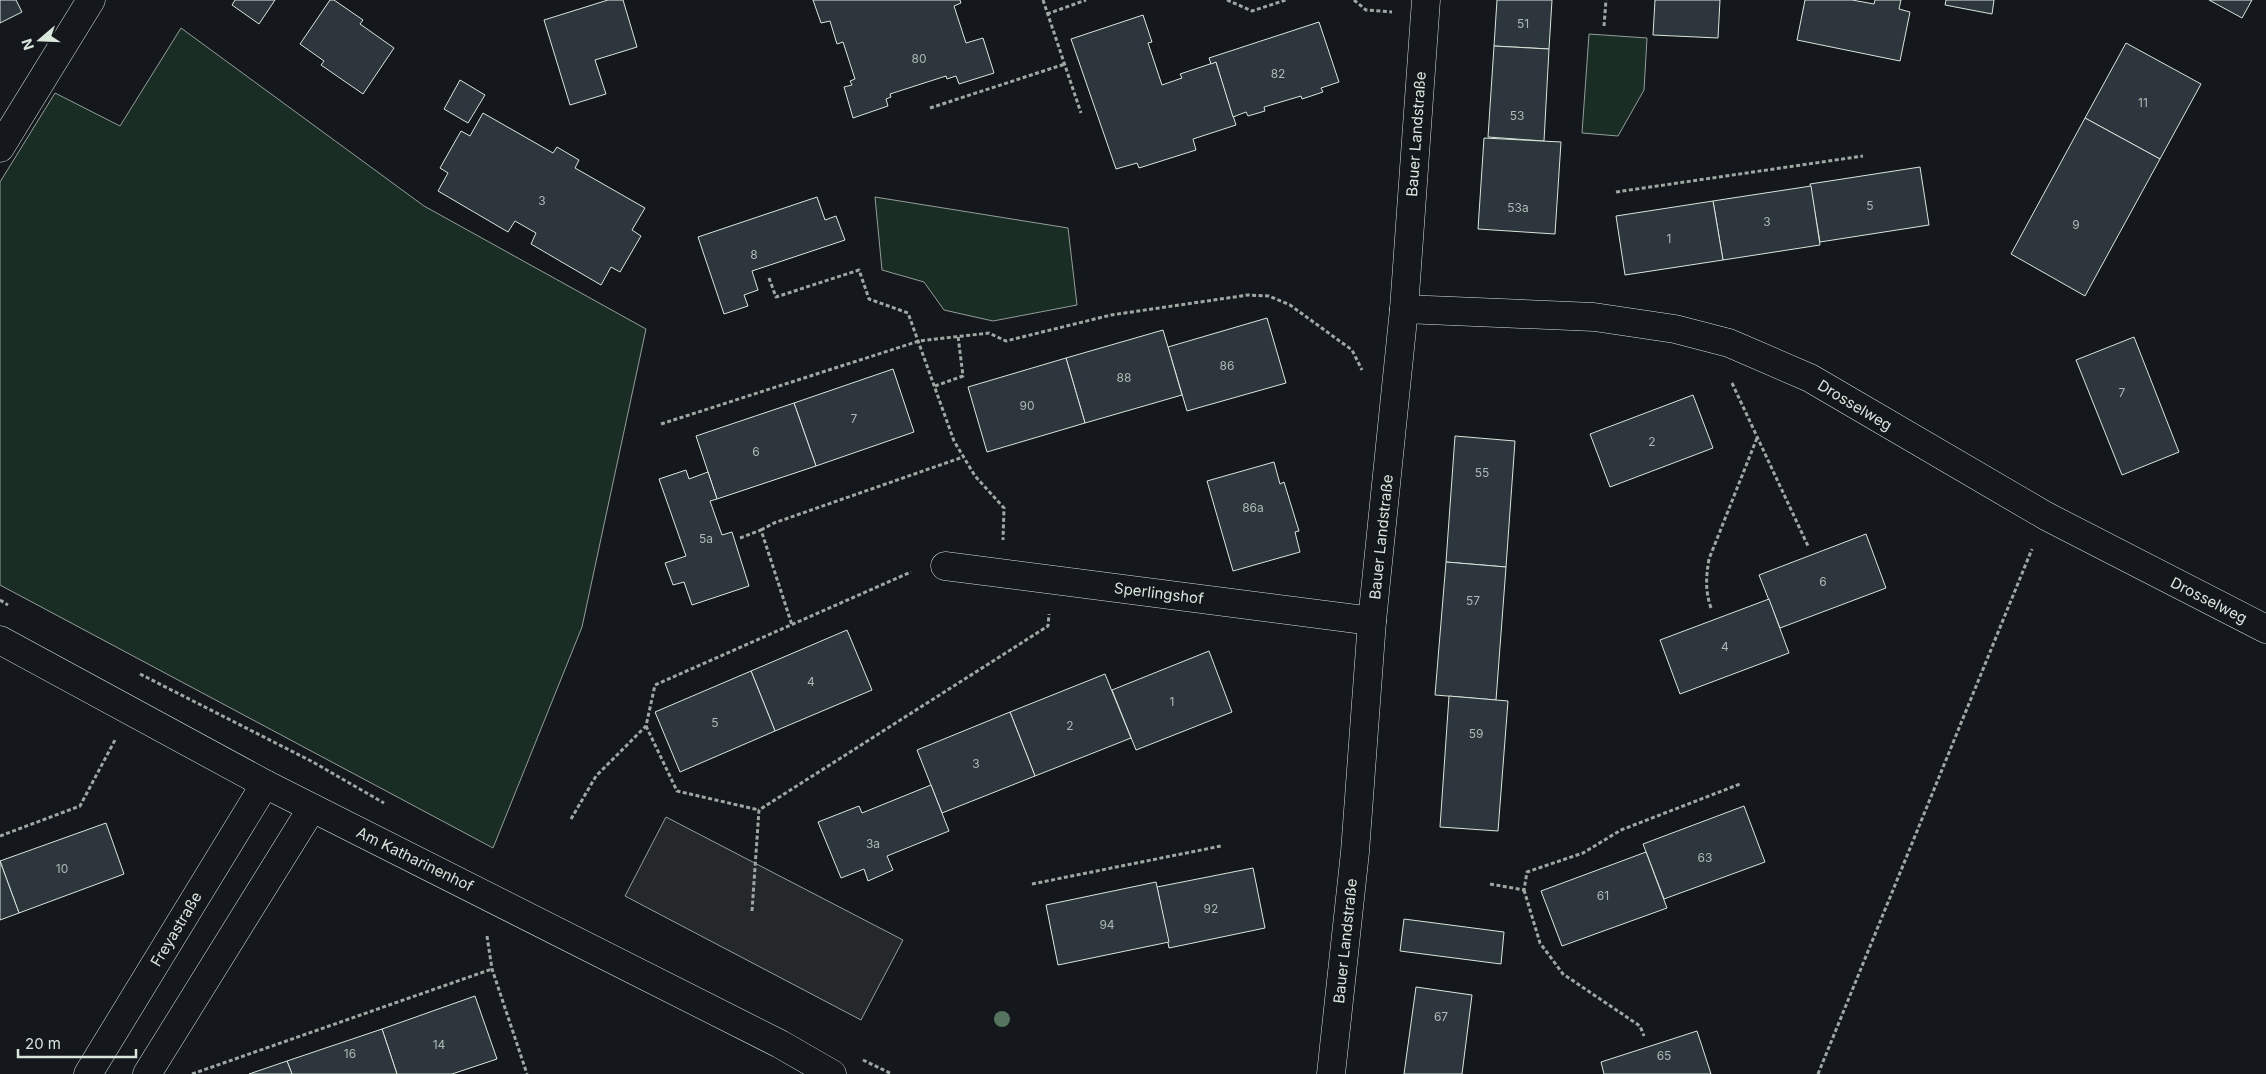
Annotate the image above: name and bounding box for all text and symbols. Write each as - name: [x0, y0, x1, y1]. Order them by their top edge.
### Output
- north arrow: [15, 15, 65, 65]
- house number: 51: [1517, 16, 1529, 31]
- text: N: [17, 37, 37, 52]
- house number: 80: [912, 51, 927, 66]
- house number: 82: [1271, 66, 1285, 81]
- street label: Bauer Landstraße: [1402, 71, 1430, 197]
- house number: 11: [2138, 95, 2148, 110]
- house number: 53: [1510, 108, 1524, 123]
- house number: 3: [538, 193, 546, 208]
- house number: 5: [1866, 198, 1874, 213]
- house number: 53a: [1507, 200, 1529, 215]
- house number: 3: [1763, 214, 1771, 229]
- house number: 9: [2072, 217, 2080, 232]
- house number: 1: [1667, 231, 1671, 246]
- house number: 8: [750, 247, 758, 262]
- house number: 86: [1220, 358, 1234, 373]
- house number: 88: [1117, 370, 1131, 385]
- street label: Drosselweg: [1814, 375, 1896, 435]
- house number: 7: [2119, 385, 2126, 400]
- house number: 90: [1019, 398, 1035, 413]
- house number: 7: [851, 411, 858, 426]
- house number: 2: [1648, 434, 1656, 449]
- house number: 6: [752, 444, 760, 459]
- house number: 55: [1475, 465, 1489, 480]
- street label: Bauer Landstraße: [1365, 474, 1397, 600]
- house number: 86a: [1242, 500, 1264, 515]
- house number: 5a: [699, 531, 713, 546]
- street label: Drosselweg: [2168, 573, 2250, 627]
- house number: 6: [1819, 574, 1827, 589]
- street label: Sperlingshof: [1113, 578, 1205, 608]
- house number: 57: [1466, 593, 1480, 608]
- house number: 4: [1721, 639, 1729, 654]
- house number: 4: [807, 674, 815, 689]
- house number: 1: [1170, 694, 1174, 709]
- house number: 5: [711, 715, 719, 730]
- house number: 2: [1066, 718, 1074, 733]
- house number: 59: [1469, 726, 1483, 741]
- house number: 3: [972, 756, 980, 771]
- street label: Am Katharinenhof: [353, 822, 477, 896]
- house number: 3a: [866, 836, 880, 851]
- house number: 63: [1698, 850, 1712, 865]
- house number: 10: [56, 861, 68, 876]
- street label: Bauer Landstraße: [1329, 878, 1361, 1004]
- street label: Freyastraße: [146, 888, 206, 970]
- house number: 61: [1597, 888, 1609, 903]
- house number: 92: [1204, 901, 1218, 916]
- house number: 94: [1099, 917, 1115, 932]
- house number: 67: [1434, 1009, 1448, 1024]
- scale bar: [18, 1026, 135, 1058]
- text: 20 m: [25, 1034, 61, 1053]
- house number: 14: [433, 1037, 446, 1052]
- house number: 16: [344, 1046, 356, 1061]
- house number: 65: [1657, 1048, 1671, 1063]

